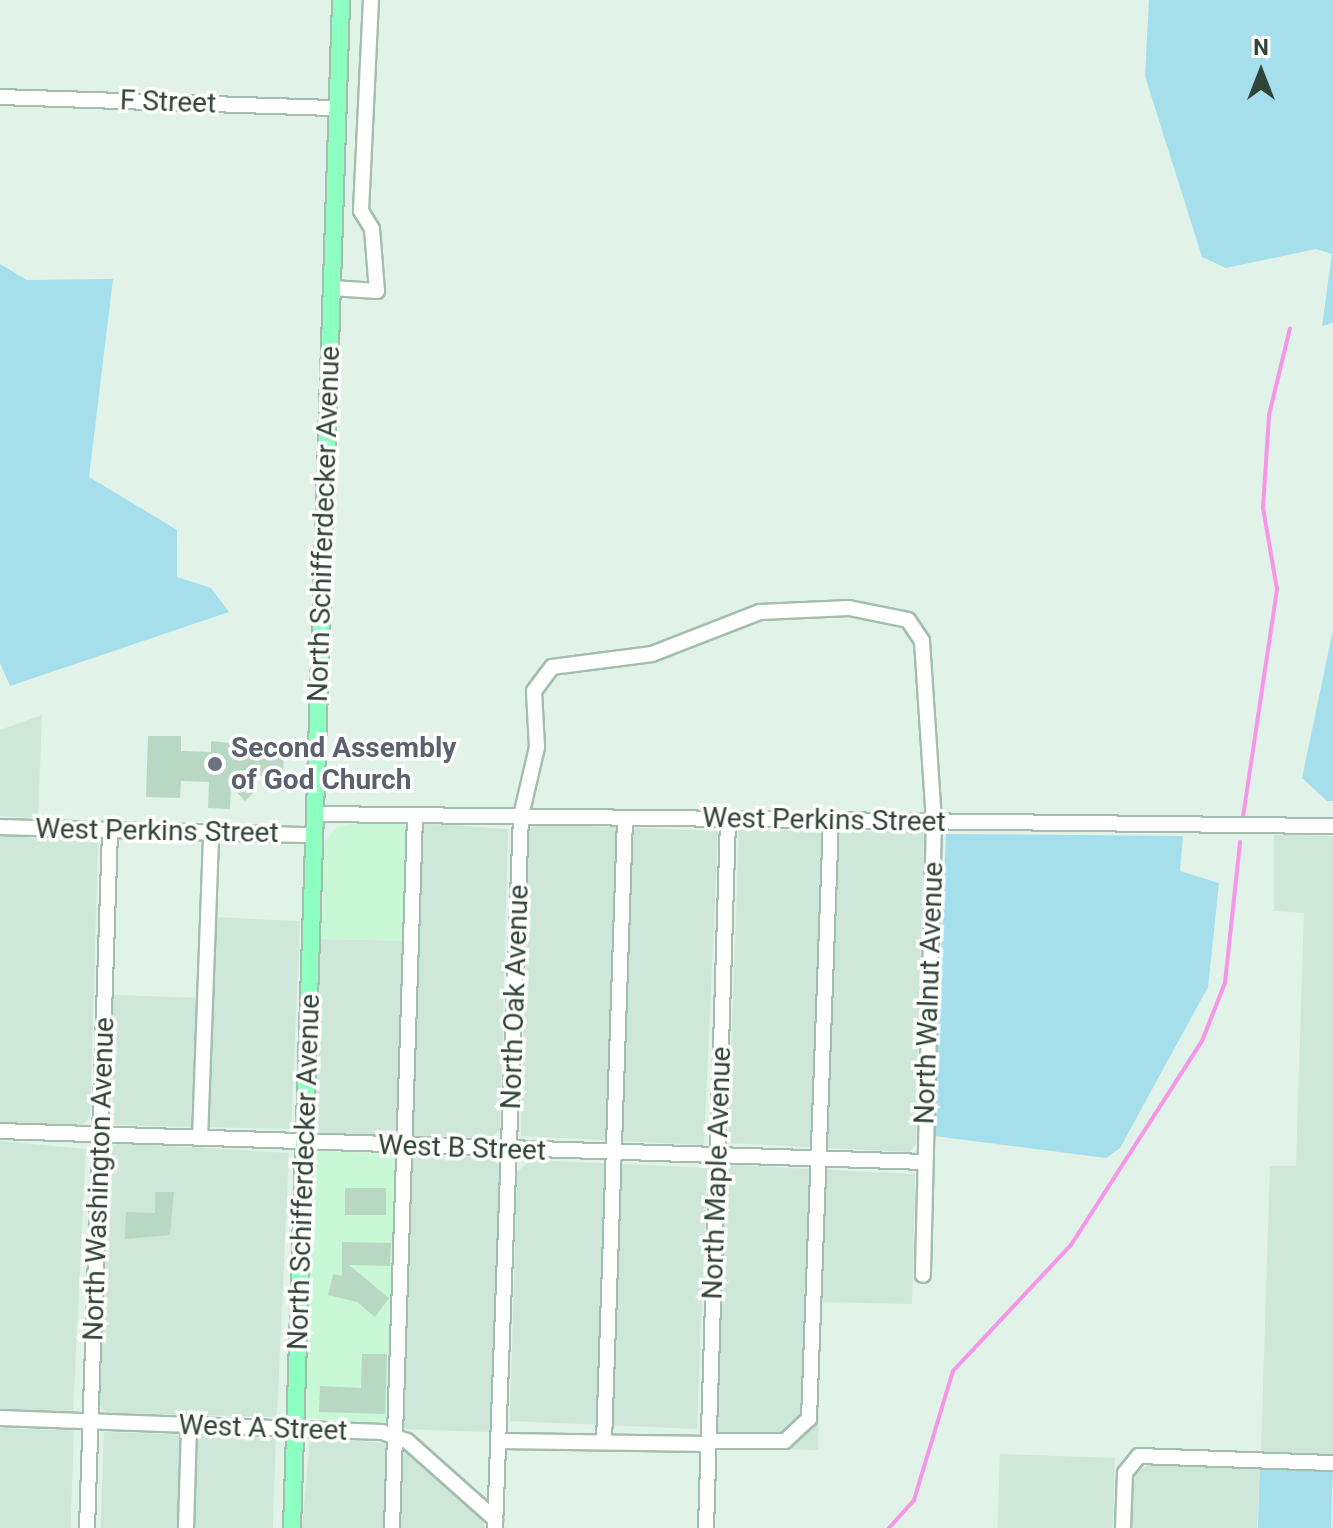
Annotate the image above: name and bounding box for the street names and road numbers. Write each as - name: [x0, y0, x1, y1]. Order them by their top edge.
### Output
- street label: F Street: [119, 84, 217, 120]
- street label: North Schifferdecker Avenue: [301, 345, 347, 703]
- street label: West Perkins Street: [702, 801, 946, 839]
- street label: West Perkins Street: [35, 812, 279, 850]
- street label: North Walnut Avenue: [908, 861, 950, 1125]
- street label: North Oak Avenue: [494, 884, 536, 1110]
- street label: North Schifferdecker Avenue: [281, 993, 327, 1351]
- street label: North Washington Avenue: [77, 1017, 121, 1341]
- street label: North Maple Avenue: [696, 1046, 738, 1300]
- street label: West B Street: [377, 1128, 547, 1168]
- street label: West A Street: [178, 1408, 348, 1448]

